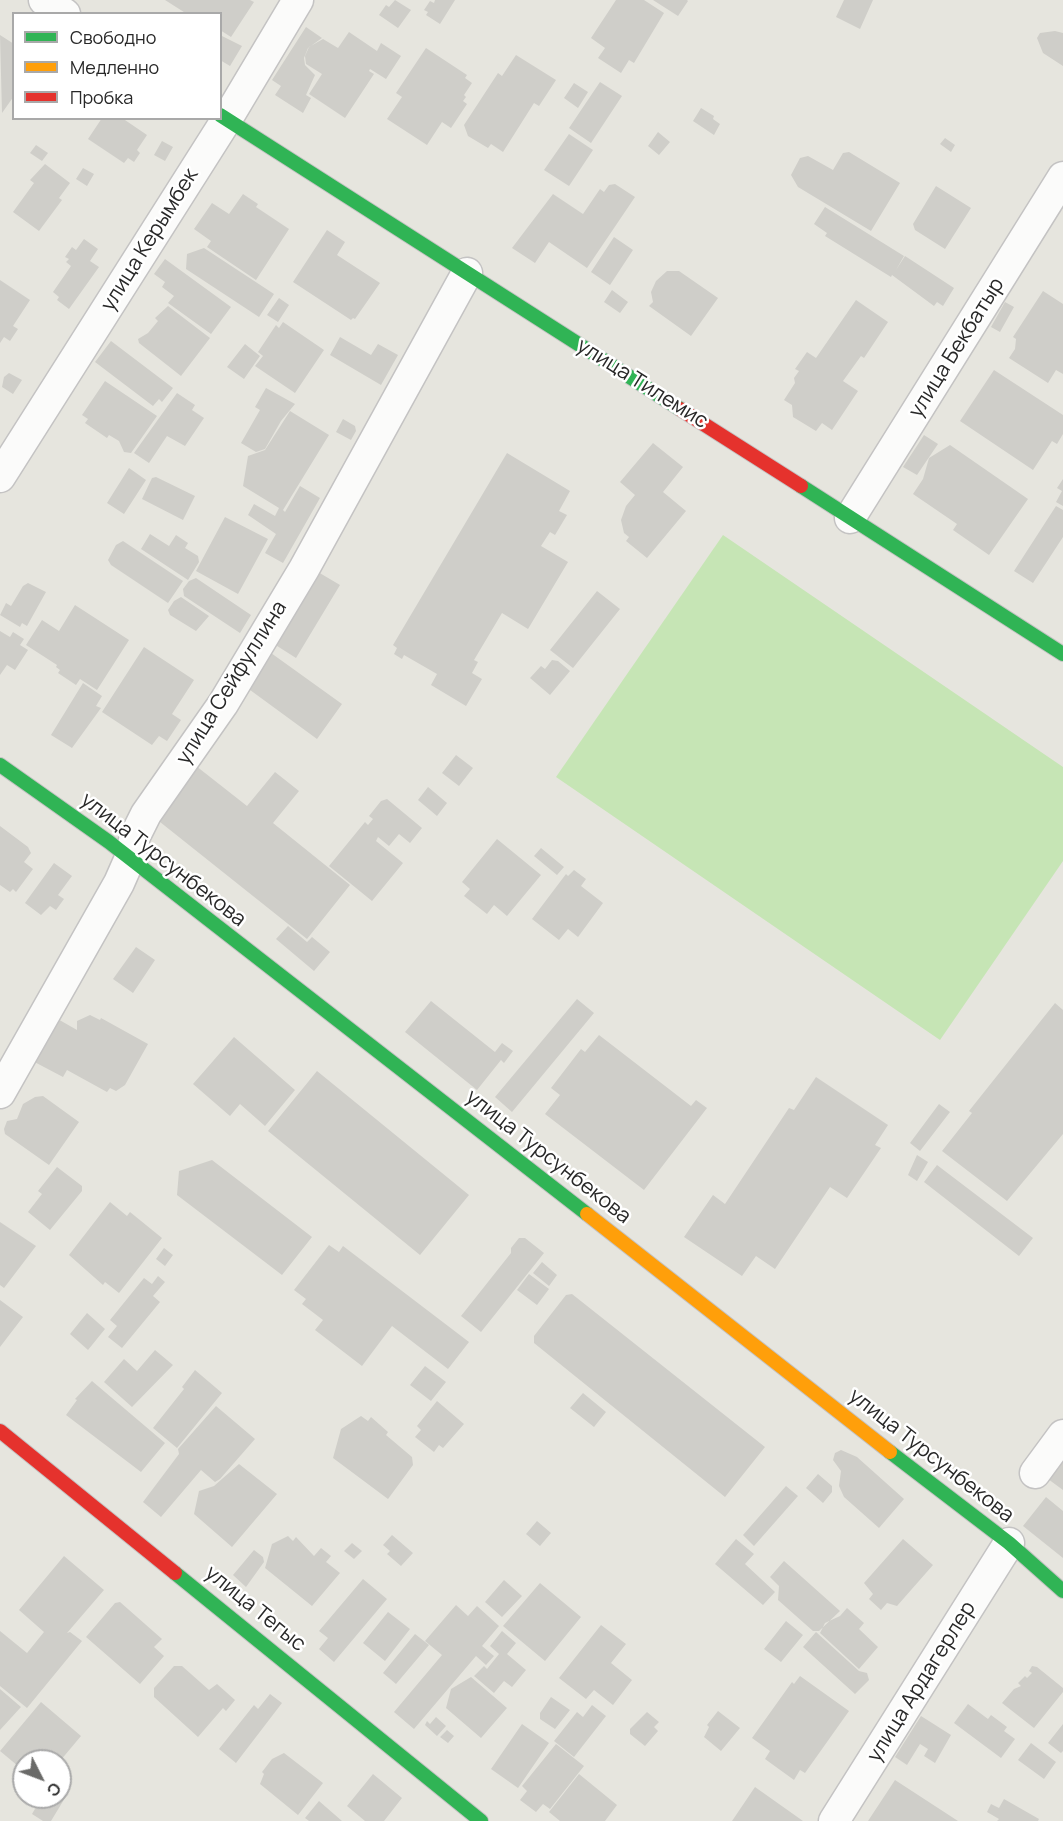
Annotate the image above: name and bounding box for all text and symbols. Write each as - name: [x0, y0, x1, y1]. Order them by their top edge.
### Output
- legend: [12, 12, 222, 120]
- text: Свободно: [70, 25, 156, 49]
- text: Медленно: [70, 55, 159, 79]
- text: Пробка: [70, 85, 133, 109]
- street label: улица Керымбек: [96, 164, 204, 316]
- street label: улица Бекбатыр: [904, 274, 1010, 422]
- street label: улица Тилемис: [572, 334, 712, 434]
- street label: улица Сейфуллина: [171, 596, 293, 770]
- street label: улица Турсунбекова: [75, 788, 251, 932]
- street label: улица Турсунбекова: [460, 1085, 636, 1229]
- street label: улица Турсунбекова: [843, 1384, 1019, 1528]
- street label: улица Тегыс: [200, 1561, 310, 1657]
- street label: улица Ардагерлер: [862, 1597, 982, 1767]
- north arrow: [12, 1749, 72, 1809]
- text: С: [42, 1778, 66, 1801]

